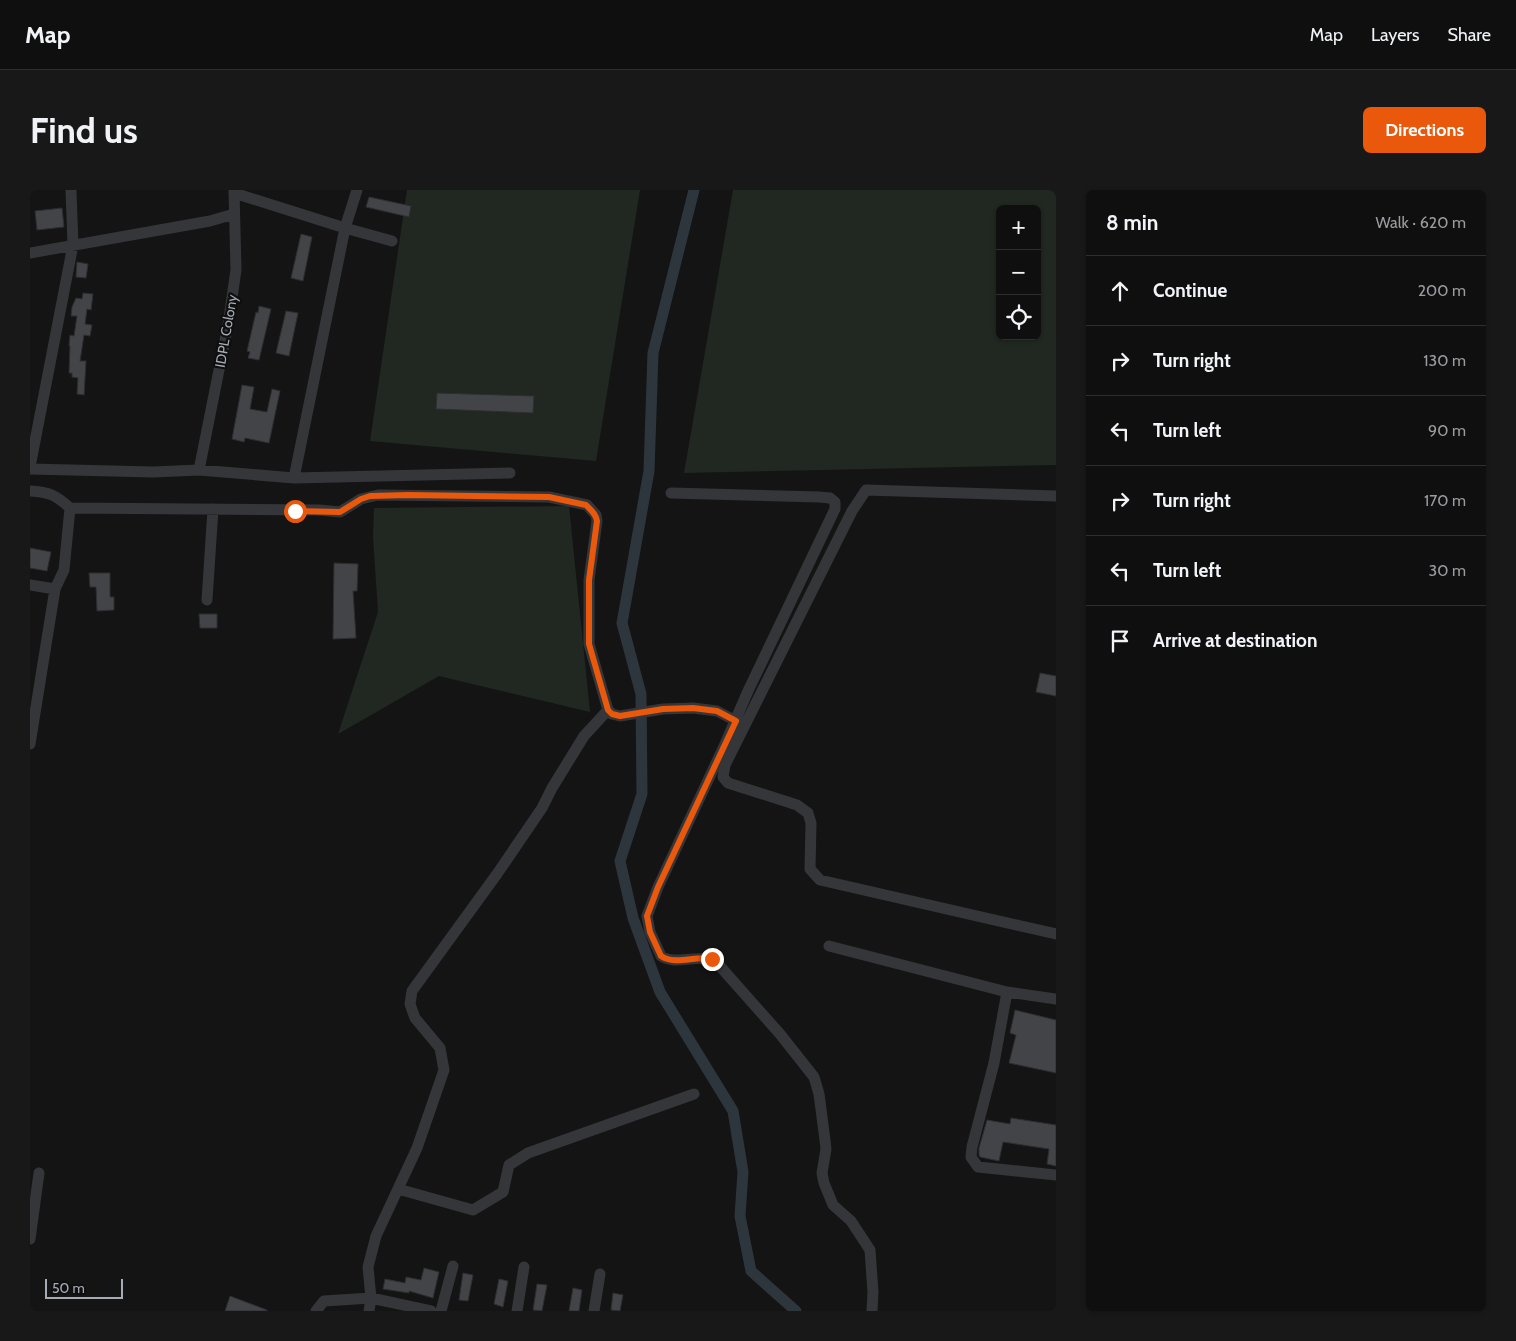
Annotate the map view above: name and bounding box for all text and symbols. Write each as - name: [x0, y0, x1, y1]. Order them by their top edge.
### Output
- text: Map: [25, 20, 71, 49]
- text: Map: [1310, 24, 1343, 46]
- text: Layers: [1371, 24, 1420, 46]
- text: Share: [1448, 24, 1491, 46]
- button: Directions: [1363, 107, 1486, 153]
- text: Find us: [30, 109, 138, 152]
- map controls: [996, 205, 1041, 340]
- button: +: [996, 205, 1041, 250]
- text: 8 min: [1106, 210, 1158, 235]
- text: Walk · 620 m: [1376, 213, 1466, 232]
- button: −: [996, 250, 1041, 295]
- icon: ahead: [1106, 277, 1134, 305]
- text: Continue: [1153, 279, 1227, 302]
- text: 200 m: [1418, 281, 1466, 300]
- street label: IDPL Colony: [211, 293, 241, 369]
- button: locate: [996, 295, 1041, 340]
- icon: right: [1106, 347, 1134, 375]
- text: Turn right: [1153, 349, 1231, 372]
- text: 130 m: [1423, 351, 1466, 370]
- icon: left: [1106, 417, 1134, 445]
- text: Turn left: [1153, 419, 1221, 442]
- text: 90 m: [1428, 421, 1466, 440]
- icon: right: [1106, 487, 1134, 515]
- text: Turn right: [1153, 489, 1231, 512]
- text: 170 m: [1424, 491, 1466, 510]
- route start: [284, 500, 307, 523]
- icon: left: [1106, 557, 1134, 585]
- text: Turn left: [1153, 559, 1221, 582]
- text: 30 m: [1429, 561, 1466, 580]
- icon: arrive: [1106, 627, 1134, 655]
- text: Arrive at destination: [1153, 629, 1317, 652]
- route end: [701, 948, 724, 971]
- scale bar: [45, 1276, 122, 1299]
- text: 50 m: [52, 1279, 85, 1297]

